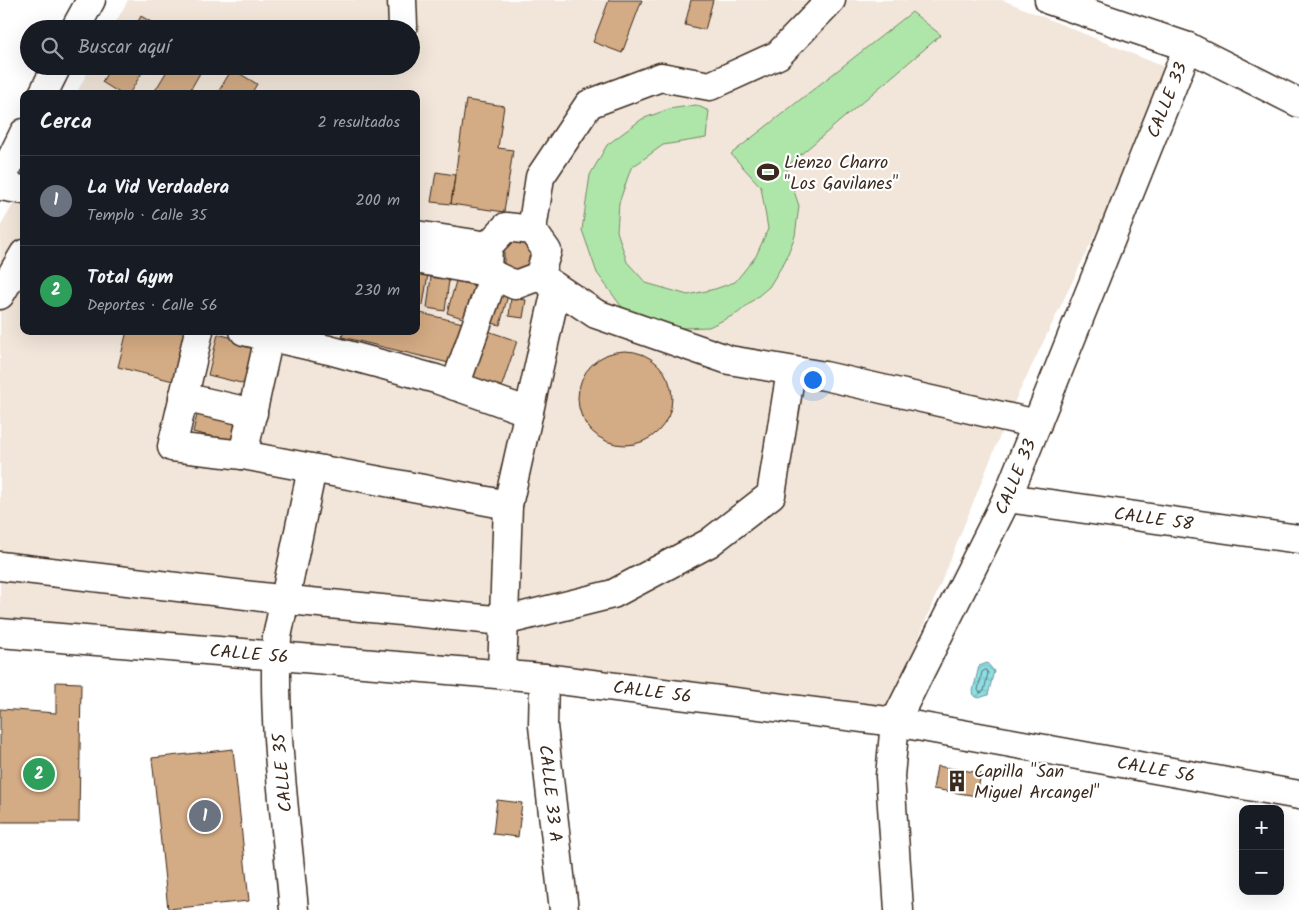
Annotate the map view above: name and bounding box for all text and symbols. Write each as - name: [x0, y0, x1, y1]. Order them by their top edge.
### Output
- search box: [20, 20, 420, 75]
- text: Buscar aquí: [78, 33, 170, 63]
- icon: search: [38, 34, 66, 62]
- street label: CALLE 33: [1140, 58, 1196, 143]
- text: Cerca: [40, 106, 92, 139]
- text: 2 resultados: [318, 110, 400, 135]
- place label: Lienzo Charro "Los Gavilanes": [784, 149, 898, 199]
- sports icon: Lienzo Charro "Los Gavilanes": [755, 159, 781, 185]
- text: La Vid Verdadera: [87, 173, 229, 203]
- text: 1: [54, 188, 58, 213]
- text: 200 m: [356, 188, 400, 213]
- text: Templo · Calle 35: [87, 203, 207, 228]
- text: Total Gym: [87, 263, 173, 293]
- text: 2: [51, 278, 61, 303]
- text: 230 m: [354, 278, 400, 303]
- text: Deportes · Calle 56: [87, 293, 218, 318]
- your location: [800, 367, 826, 393]
- street label: CALLE 33: [988, 435, 1045, 520]
- street label: CALLE 58: [1112, 500, 1195, 540]
- street label: CALLE 56: [209, 637, 290, 673]
- street label: CALLE 56: [611, 674, 693, 712]
- street label: CALLE 35: [265, 731, 301, 814]
- street label: CALLE 33 A: [529, 743, 569, 844]
- street label: CALLE 56: [1115, 749, 1197, 792]
- pin: 2: [23, 755, 55, 793]
- place label: Capilla "San Miguel Arcangel": [974, 758, 1099, 808]
- building icon: Capilla "San Miguel Arcangel": [944, 768, 970, 794]
- pin: 1: [189, 797, 221, 835]
- map controls: [1239, 805, 1284, 895]
- button: +: [1239, 805, 1284, 850]
- button: −: [1239, 850, 1284, 895]

